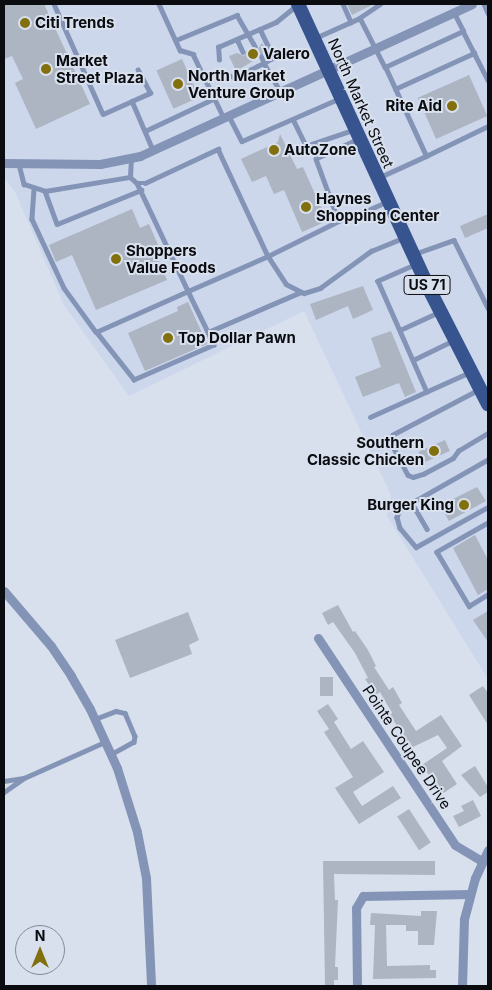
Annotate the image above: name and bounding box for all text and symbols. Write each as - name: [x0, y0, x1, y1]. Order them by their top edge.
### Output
- place label: Citi Trends: [35, 14, 114, 32]
- marker: Citi Trends: [19, 17, 31, 29]
- street label: North Market Street: [324, 35, 398, 171]
- place label: Valero: [263, 45, 310, 63]
- marker: Valero: [247, 48, 259, 60]
- place label: Market Street Plaza: [56, 51, 144, 86]
- marker: Market Street Plaza: [40, 63, 52, 75]
- place label: North Market Venture Group: [188, 66, 295, 101]
- marker: North Market Venture Group: [172, 78, 184, 90]
- place label: Rite Aid: [385, 97, 442, 115]
- marker: Rite Aid: [446, 100, 458, 112]
- place label: AutoZone: [284, 141, 357, 159]
- marker: AutoZone: [268, 144, 280, 156]
- place label: Haynes Shopping Center: [316, 189, 439, 224]
- marker: Haynes Shopping Center: [300, 201, 312, 213]
- place label: Shoppers Value Foods: [126, 241, 216, 276]
- marker: Shoppers Value Foods: [110, 253, 122, 265]
- road number: US 71: [403, 274, 451, 296]
- place label: Top Dollar Pawn: [178, 329, 296, 347]
- marker: Top Dollar Pawn: [162, 332, 174, 344]
- place label: Southern Classic Chicken: [307, 433, 424, 468]
- marker: Southern Classic Chicken: [428, 445, 440, 457]
- place label: Burger King: [367, 496, 454, 514]
- marker: Burger King: [458, 499, 470, 511]
- street label: Pointe Coupee Drive: [359, 682, 455, 812]
- north arrow: [15, 925, 65, 975]
- text: N: [35, 927, 45, 944]

